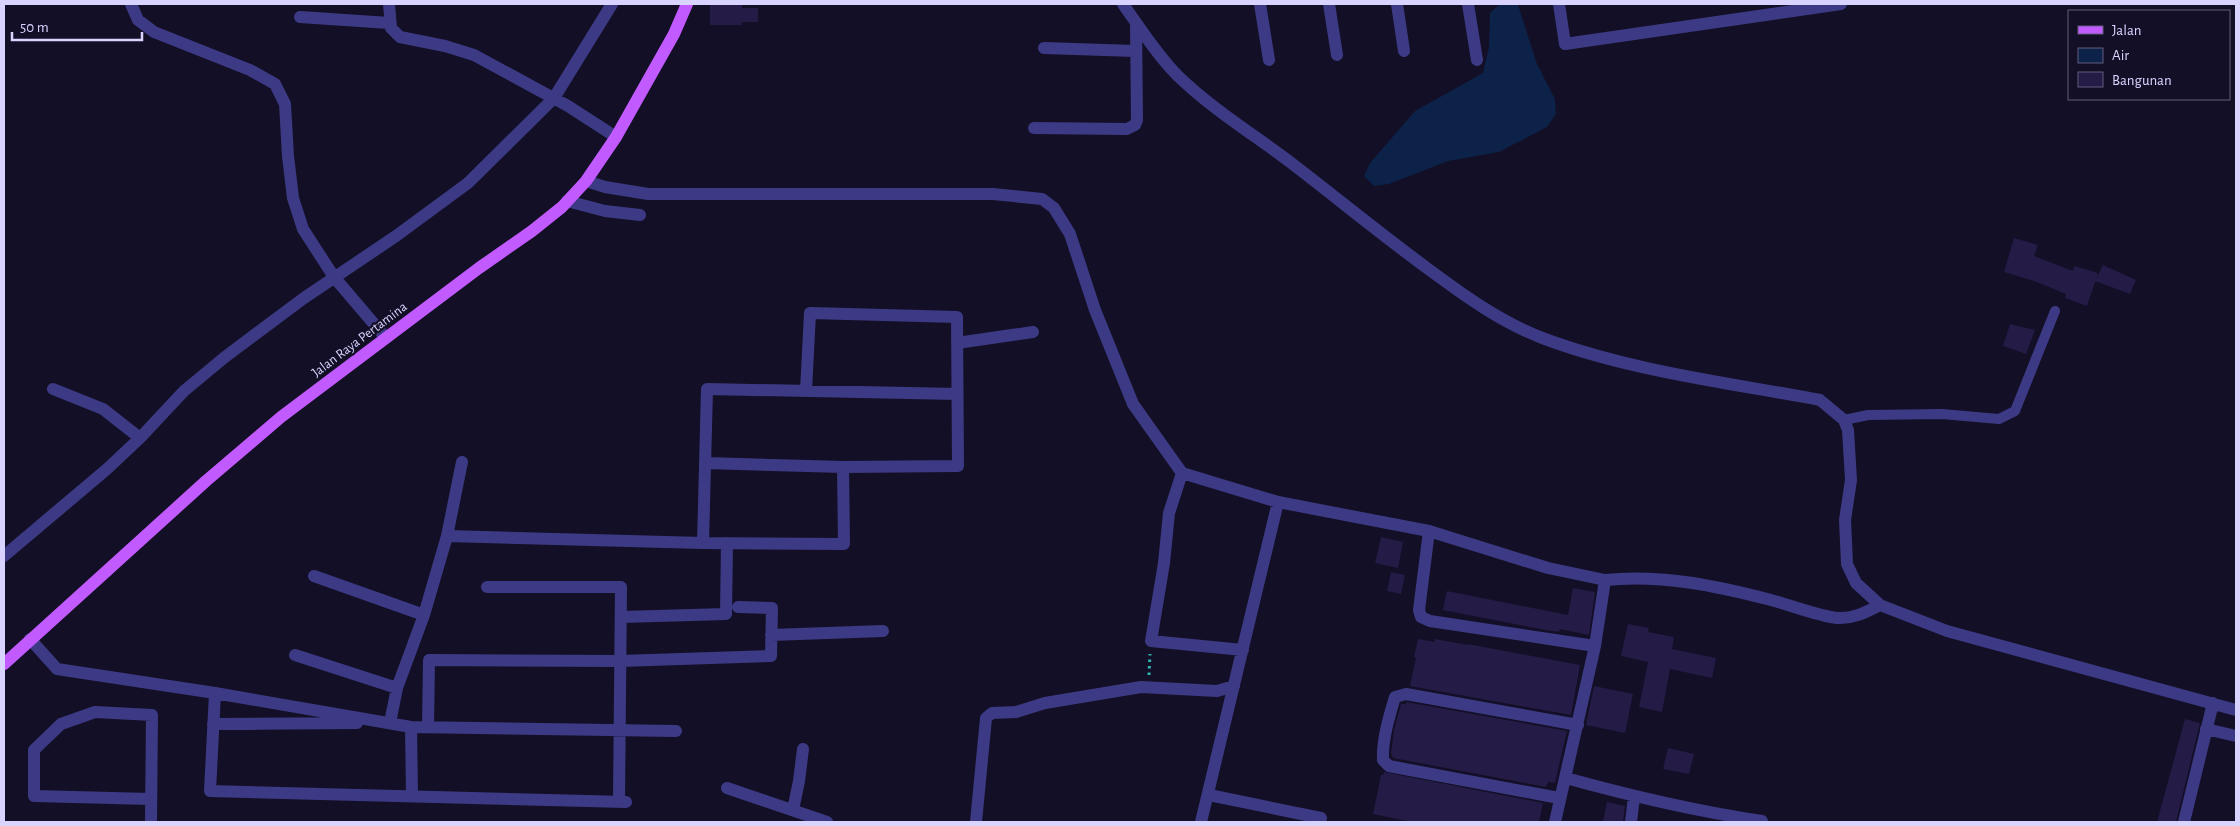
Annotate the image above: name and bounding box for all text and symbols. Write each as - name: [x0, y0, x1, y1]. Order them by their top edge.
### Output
- scale bar: [12, 10, 142, 42]
- legend: [2068, 10, 2230, 100]
- text: 50 m: [20, 20, 49, 35]
- text: Jalan: [2112, 23, 2142, 38]
- text: Air: [2112, 48, 2129, 63]
- text: Bangunan: [2112, 73, 2172, 88]
- street label: Jalan Raya Pertamina: [310, 299, 410, 380]

